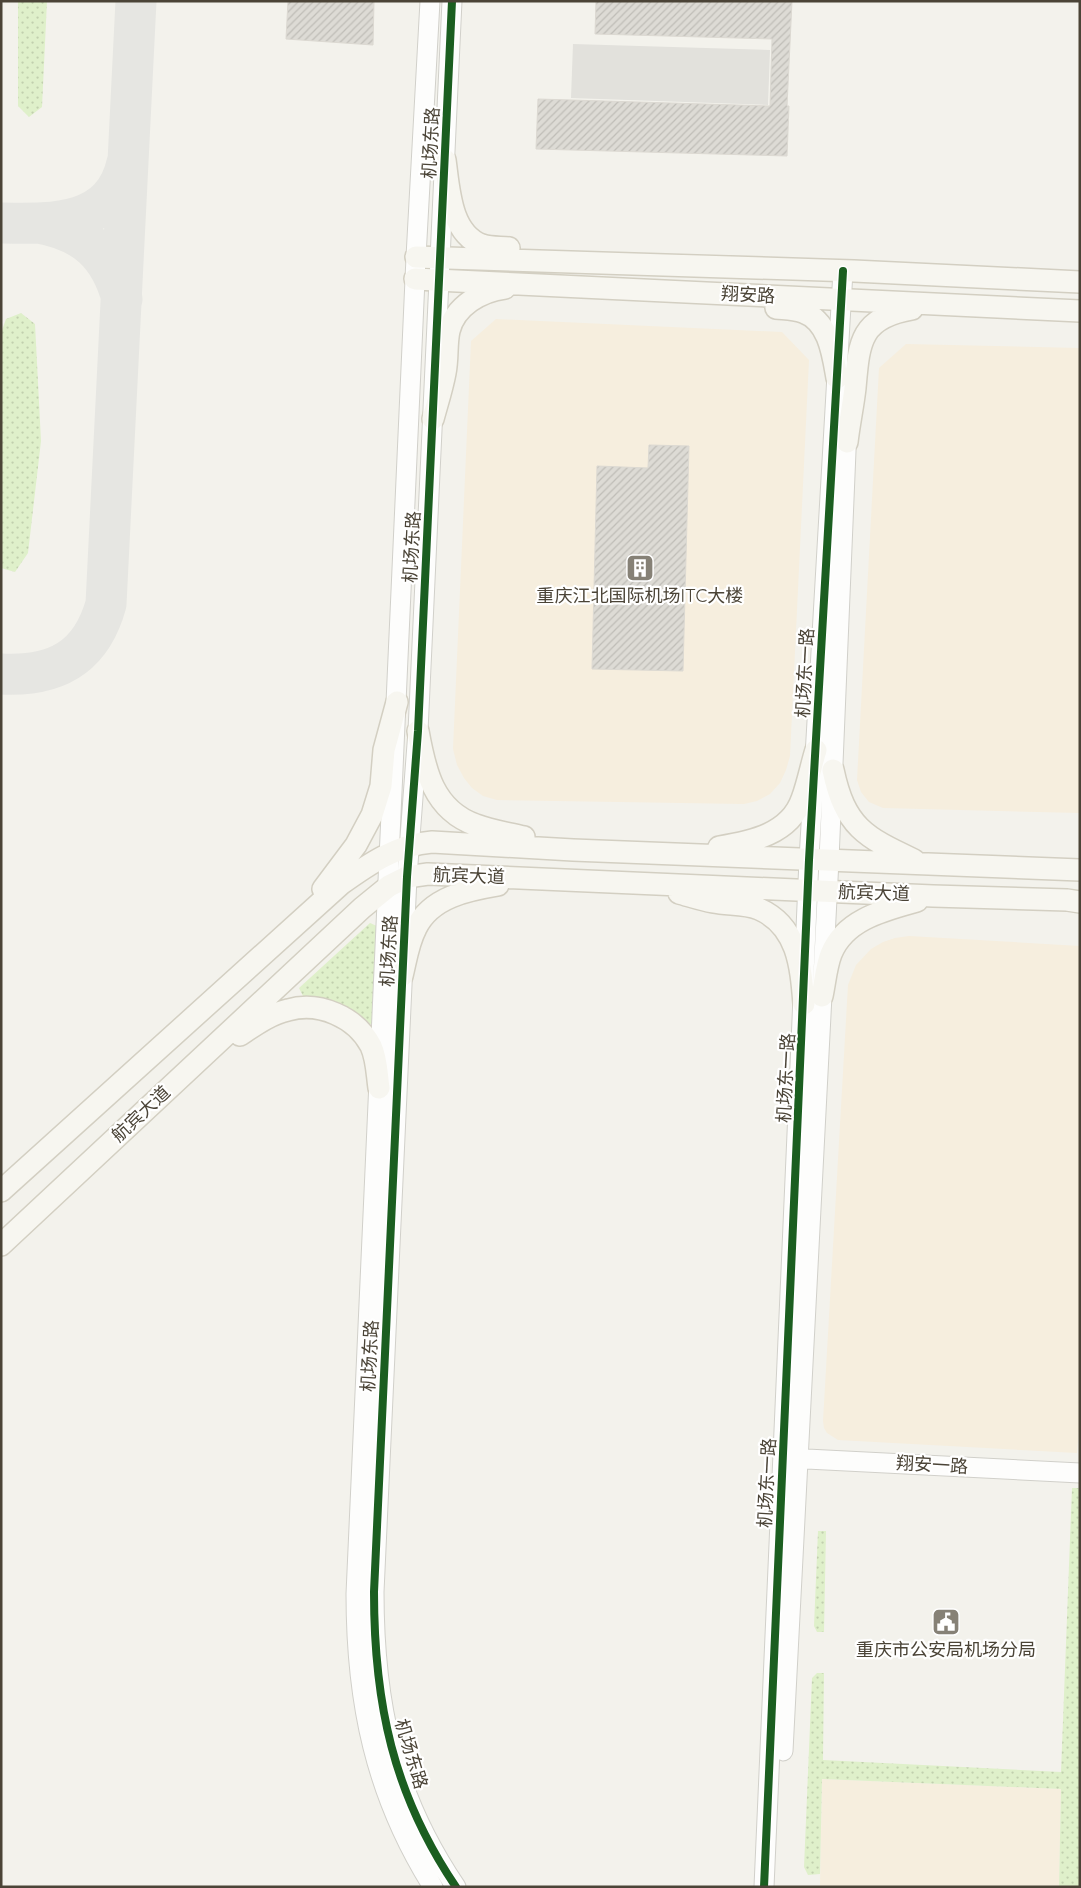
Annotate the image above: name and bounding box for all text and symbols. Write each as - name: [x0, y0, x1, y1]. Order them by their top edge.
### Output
- street label: 机场东路: [417, 106, 444, 180]
- street label: 翔安路: [720, 282, 776, 307]
- street label: 机场东路: [398, 510, 425, 584]
- building icon: 重庆江北国际机场ITC大楼: [625, 553, 655, 583]
- place label: 重庆江北国际机场ITC大楼: [537, 584, 743, 607]
- street label: 机场东一路: [791, 627, 818, 719]
- street label: 航宾大道: [433, 863, 505, 888]
- street label: 航宾大道: [838, 880, 910, 905]
- street label: 机场东路: [375, 914, 402, 988]
- street label: 机场东一路: [772, 1032, 799, 1124]
- street label: 航宾大道: [106, 1081, 175, 1147]
- street label: 机场东路: [356, 1319, 383, 1393]
- street label: 机场东一路: [753, 1437, 780, 1529]
- street label: 翔安一路: [895, 1451, 969, 1478]
- public building icon: 重庆市公安局机场分局: [931, 1607, 961, 1637]
- place label: 重庆市公安局机场分局: [856, 1638, 1036, 1661]
- street label: 机场东路: [390, 1716, 433, 1792]

